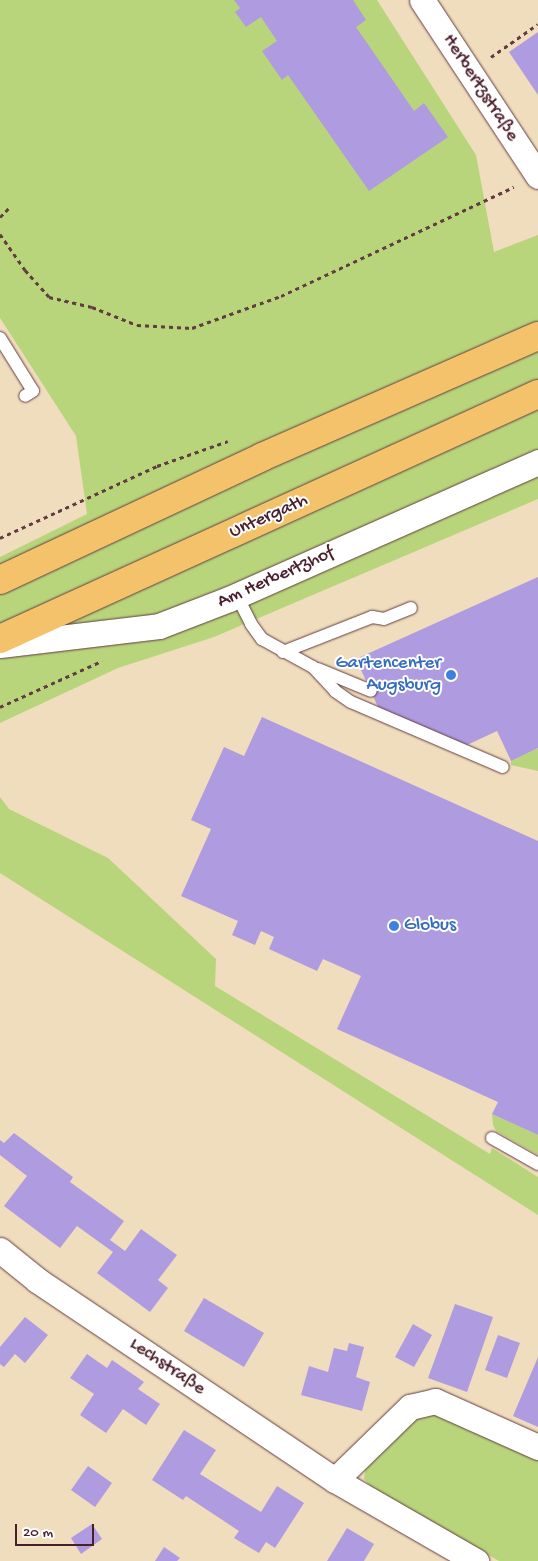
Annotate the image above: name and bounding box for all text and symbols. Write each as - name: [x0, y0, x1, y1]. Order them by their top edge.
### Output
- street label: Herbertzstraße: [437, 30, 523, 146]
- street label: Untergath: [226, 490, 312, 544]
- street label: Am Herbertzhof: [214, 542, 338, 614]
- place label: Gartencenter Augsburg: [336, 653, 441, 697]
- marker: Gartencenter Augsburg: [445, 669, 457, 681]
- place label: Globus: [404, 915, 456, 937]
- marker: Globus: [388, 920, 400, 932]
- street label: Lechstraße: [125, 1333, 209, 1401]
- scale bar: [18, 1514, 96, 1546]
- text: 20 m: [23, 1524, 53, 1542]

